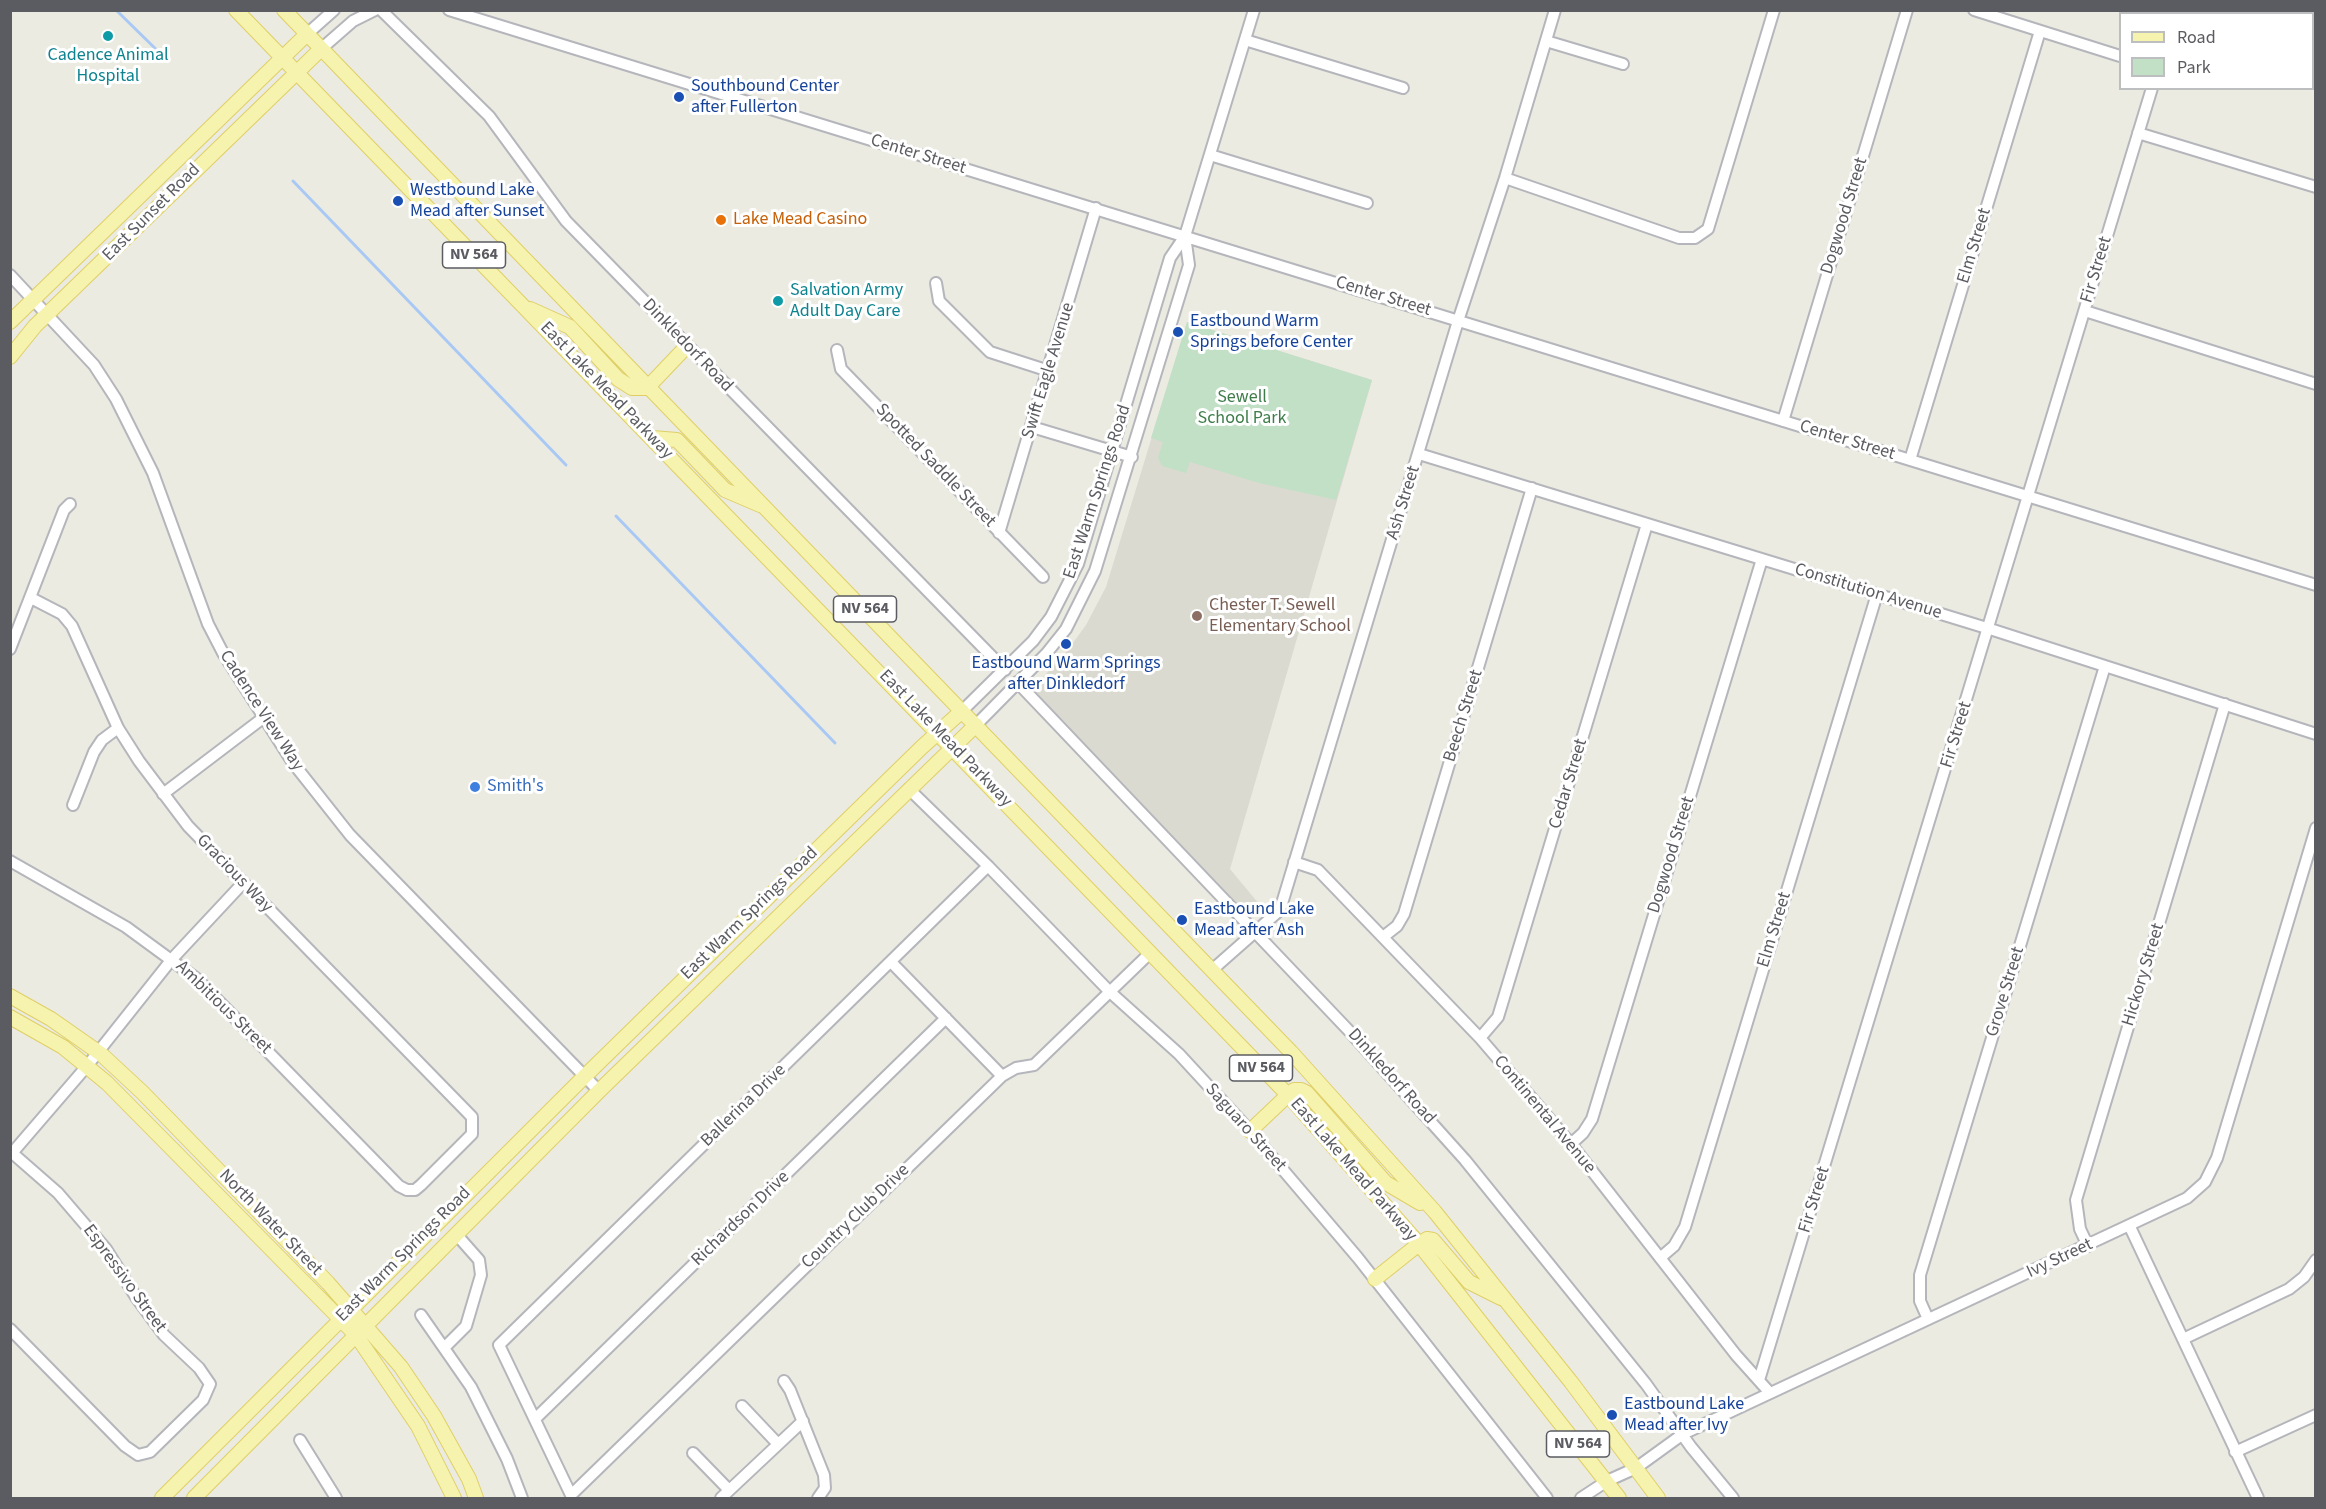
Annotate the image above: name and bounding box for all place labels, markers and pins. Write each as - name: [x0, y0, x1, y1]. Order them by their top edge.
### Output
- marker: Cadence Animal Hospital: [101, 29, 115, 43]
- place label: Cadence Animal Hospital: [47, 45, 169, 88]
- place label: Southbound Center after Fullerton: [691, 76, 839, 118]
- marker: Southbound Center after Fullerton: [672, 90, 686, 104]
- place label: Westbound Lake Mead after Sunset: [410, 180, 544, 222]
- marker: Westbound Lake Mead after Sunset: [391, 194, 405, 208]
- place label: Lake Mead Casino: [733, 209, 867, 231]
- marker: Lake Mead Casino: [714, 213, 728, 227]
- place label: Salvation Army Adult Day Care: [790, 280, 903, 322]
- marker: Salvation Army Adult Day Care: [771, 294, 785, 308]
- place label: Eastbound Warm Springs before Center: [1190, 311, 1353, 354]
- marker: Eastbound Warm Springs before Center: [1171, 325, 1185, 339]
- place label: Chester T. Sewell Elementary School: [1209, 595, 1351, 638]
- marker: Chester T. Sewell Elementary School: [1190, 609, 1204, 623]
- marker: Eastbound Warm Springs after Dinkledorf: [1059, 637, 1073, 651]
- place label: Eastbound Warm Springs after Dinkledorf: [971, 653, 1161, 696]
- place label: Smith's: [487, 776, 544, 798]
- marker: Smith's: [468, 780, 482, 794]
- place label: Eastbound Lake Mead after Ash: [1194, 899, 1314, 942]
- marker: Eastbound Lake Mead after Ash: [1175, 913, 1189, 927]
- place label: Eastbound Lake Mead after Ivy: [1624, 1394, 1744, 1436]
- marker: Eastbound Lake Mead after Ivy: [1605, 1408, 1619, 1422]

